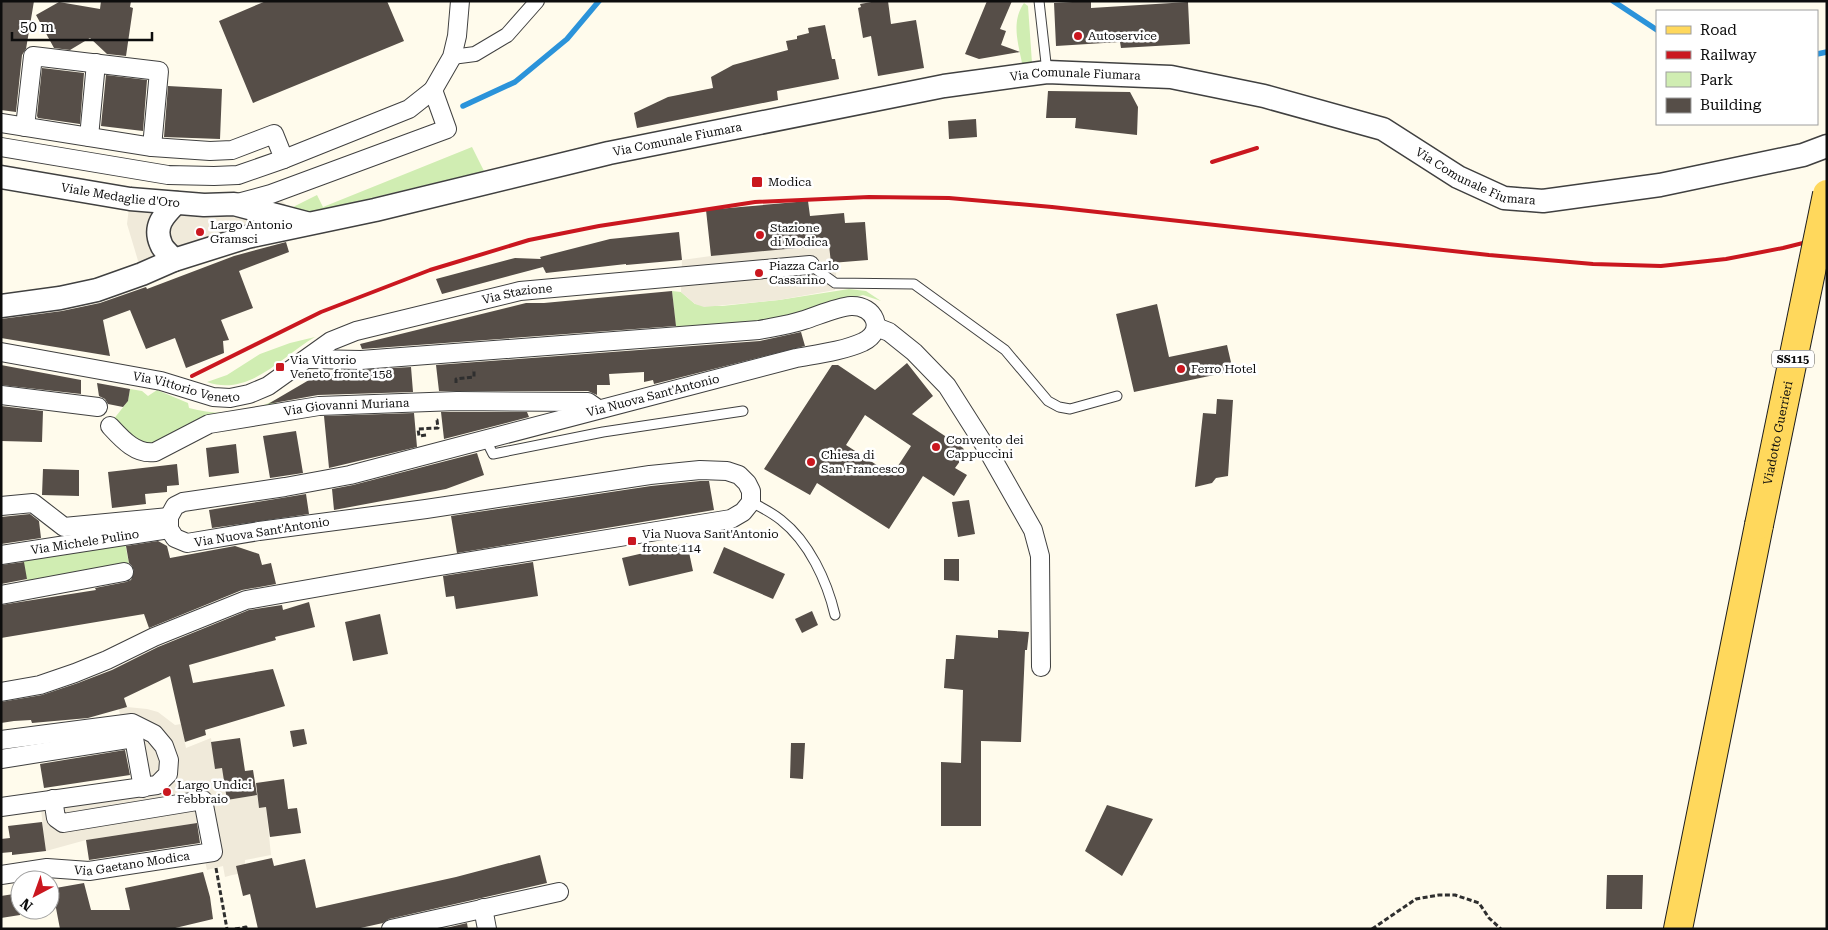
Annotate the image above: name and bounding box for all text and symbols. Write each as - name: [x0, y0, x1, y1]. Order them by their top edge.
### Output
- scale bar: [12, 10, 152, 42]
- legend: [1656, 10, 1818, 125]
- text: 50 m: [20, 18, 55, 36]
- text: Road: [1700, 21, 1737, 39]
- place label: Autoservice: [1088, 29, 1157, 43]
- marker: Autoservice: [1072, 30, 1084, 42]
- text: Railway: [1700, 46, 1757, 64]
- street label: Via Comunale Fiumara: [1009, 65, 1141, 84]
- text: Park: [1700, 71, 1734, 89]
- text: Building: [1700, 96, 1762, 114]
- street label: Via Comunale Fiumara: [612, 120, 743, 159]
- street label: Via Comunale Fiumara: [1413, 145, 1536, 207]
- marker: Modica: [750, 175, 764, 189]
- place label: Modica: [768, 175, 812, 189]
- street label: Viale Medaglie d'Oro: [60, 180, 181, 210]
- place label: Largo Antonio Gramsci: [210, 218, 293, 246]
- place label: Stazione di Modica: [770, 221, 828, 249]
- marker: Largo Antonio Gramsci: [194, 226, 206, 238]
- marker: Stazione di Modica: [754, 229, 766, 241]
- place label: Piazza Carlo Cassarino: [769, 259, 839, 287]
- marker: Piazza Carlo Cassarino: [753, 267, 765, 279]
- street label: Via Stazione: [481, 281, 553, 307]
- road number: SS115: [1772, 350, 1814, 368]
- place label: Via Vittorio Veneto fronte 158: [290, 353, 392, 381]
- marker: Via Vittorio Veneto fronte 158: [274, 361, 286, 373]
- place label: Ferro Hotel: [1191, 362, 1256, 376]
- marker: Ferro Hotel: [1175, 363, 1187, 375]
- street label: Via Vittorio Veneto: [132, 369, 241, 405]
- street label: Via Nuova Sant'Antonio: [585, 371, 721, 420]
- street label: Viadotto Guerrieri: [1760, 379, 1795, 486]
- street label: Via Giovanni Muriana: [283, 396, 410, 419]
- place label: Convento dei Cappuccini: [946, 433, 1024, 461]
- marker: Convento dei Cappuccini: [930, 441, 942, 453]
- place label: Chiesa di San Francesco: [821, 448, 905, 476]
- marker: Chiesa di San Francesco: [805, 456, 817, 468]
- street label: Via Nuova Sant'Antonio: [193, 514, 331, 550]
- street label: Via Michele Pulino: [30, 527, 140, 557]
- place label: Via Nuova Sant'Antonio fronte 114: [642, 527, 779, 555]
- marker: Via Nuova Sant'Antonio fronte 114: [626, 535, 638, 547]
- place label: Largo Undici Febbraio: [177, 778, 252, 806]
- marker: Largo Undici Febbraio: [161, 786, 173, 798]
- street label: Via Gaetano Modica: [73, 849, 191, 878]
- north arrow: [10, 870, 60, 920]
- text: N: [17, 895, 36, 914]

